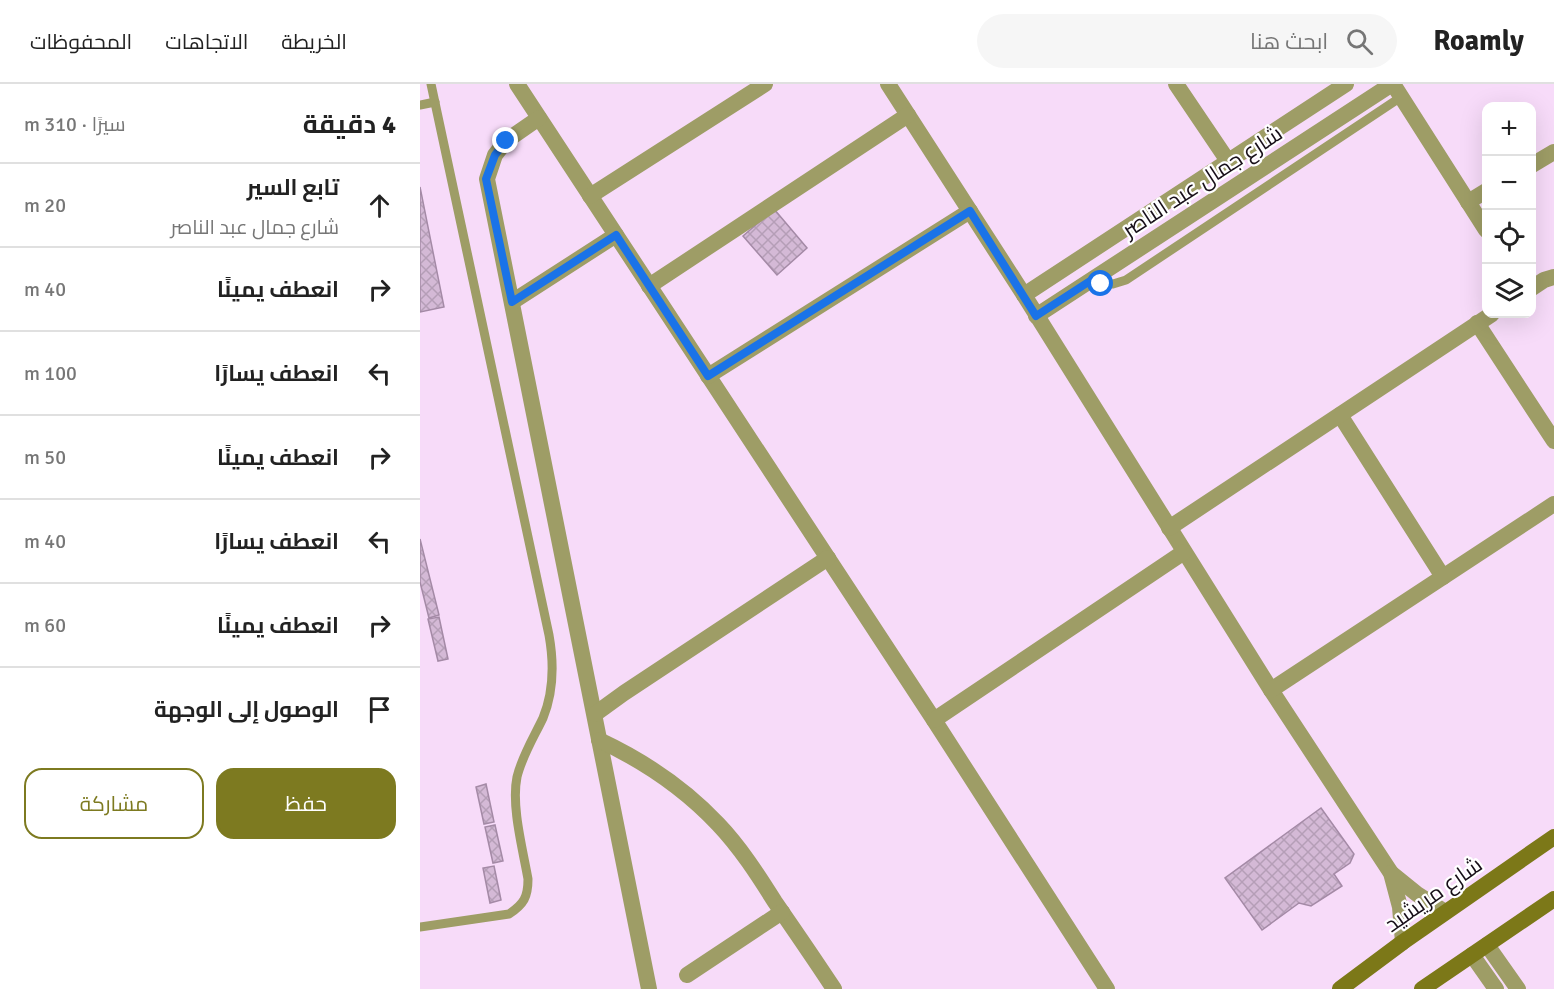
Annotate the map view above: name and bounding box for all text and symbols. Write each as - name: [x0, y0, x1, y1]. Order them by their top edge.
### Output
- search box: [977, 14, 1397, 68]
- text: Roamly: [1433, 24, 1524, 58]
- icon: search: [1343, 25, 1376, 58]
- text: ابحث هنا: [1250, 28, 1328, 55]
- text: المحفوظات: [30, 29, 132, 55]
- text: الاتجاهات: [165, 29, 248, 55]
- text: الخريطة: [281, 29, 347, 55]
- map controls: [1482, 102, 1536, 318]
- button: +: [1482, 102, 1536, 156]
- text: 4 دقيقة: [303, 109, 396, 141]
- text: سيرًا · 310 m: [24, 112, 125, 137]
- street label: شارع جمال عبد الناصر: [1115, 120, 1288, 245]
- route end: [492, 127, 518, 153]
- button: −: [1482, 156, 1536, 210]
- text: تابع السير: [247, 174, 339, 201]
- icon: ahead: [363, 189, 396, 222]
- text: 20 m: [24, 193, 66, 218]
- button: locate: [1482, 210, 1536, 264]
- text: شارع جمال عبد الناصر: [170, 215, 339, 240]
- button: layers: [1482, 264, 1536, 318]
- route start: [1087, 270, 1113, 296]
- icon: right: [363, 273, 396, 306]
- text: انعطف يمينًا: [217, 276, 339, 303]
- text: 40 m: [24, 277, 66, 302]
- icon: left: [363, 357, 396, 390]
- text: انعطف يسارًا: [214, 360, 339, 387]
- text: 100 m: [24, 361, 77, 386]
- icon: right: [363, 441, 396, 474]
- text: انعطف يمينًا: [217, 444, 339, 471]
- text: 50 m: [24, 445, 66, 470]
- icon: left: [363, 525, 396, 558]
- text: انعطف يسارًا: [214, 528, 339, 555]
- text: 40 m: [24, 529, 66, 554]
- icon: right: [363, 609, 396, 642]
- text: انعطف يمينًا: [217, 612, 339, 639]
- text: 60 m: [24, 613, 66, 638]
- icon: arrive: [363, 693, 396, 726]
- text: الوصول إلى الوجهة: [154, 696, 339, 723]
- button: مشاركة: [24, 768, 204, 839]
- button: حفظ: [216, 768, 396, 839]
- street label: شارع مريشيد: [1379, 851, 1488, 939]

